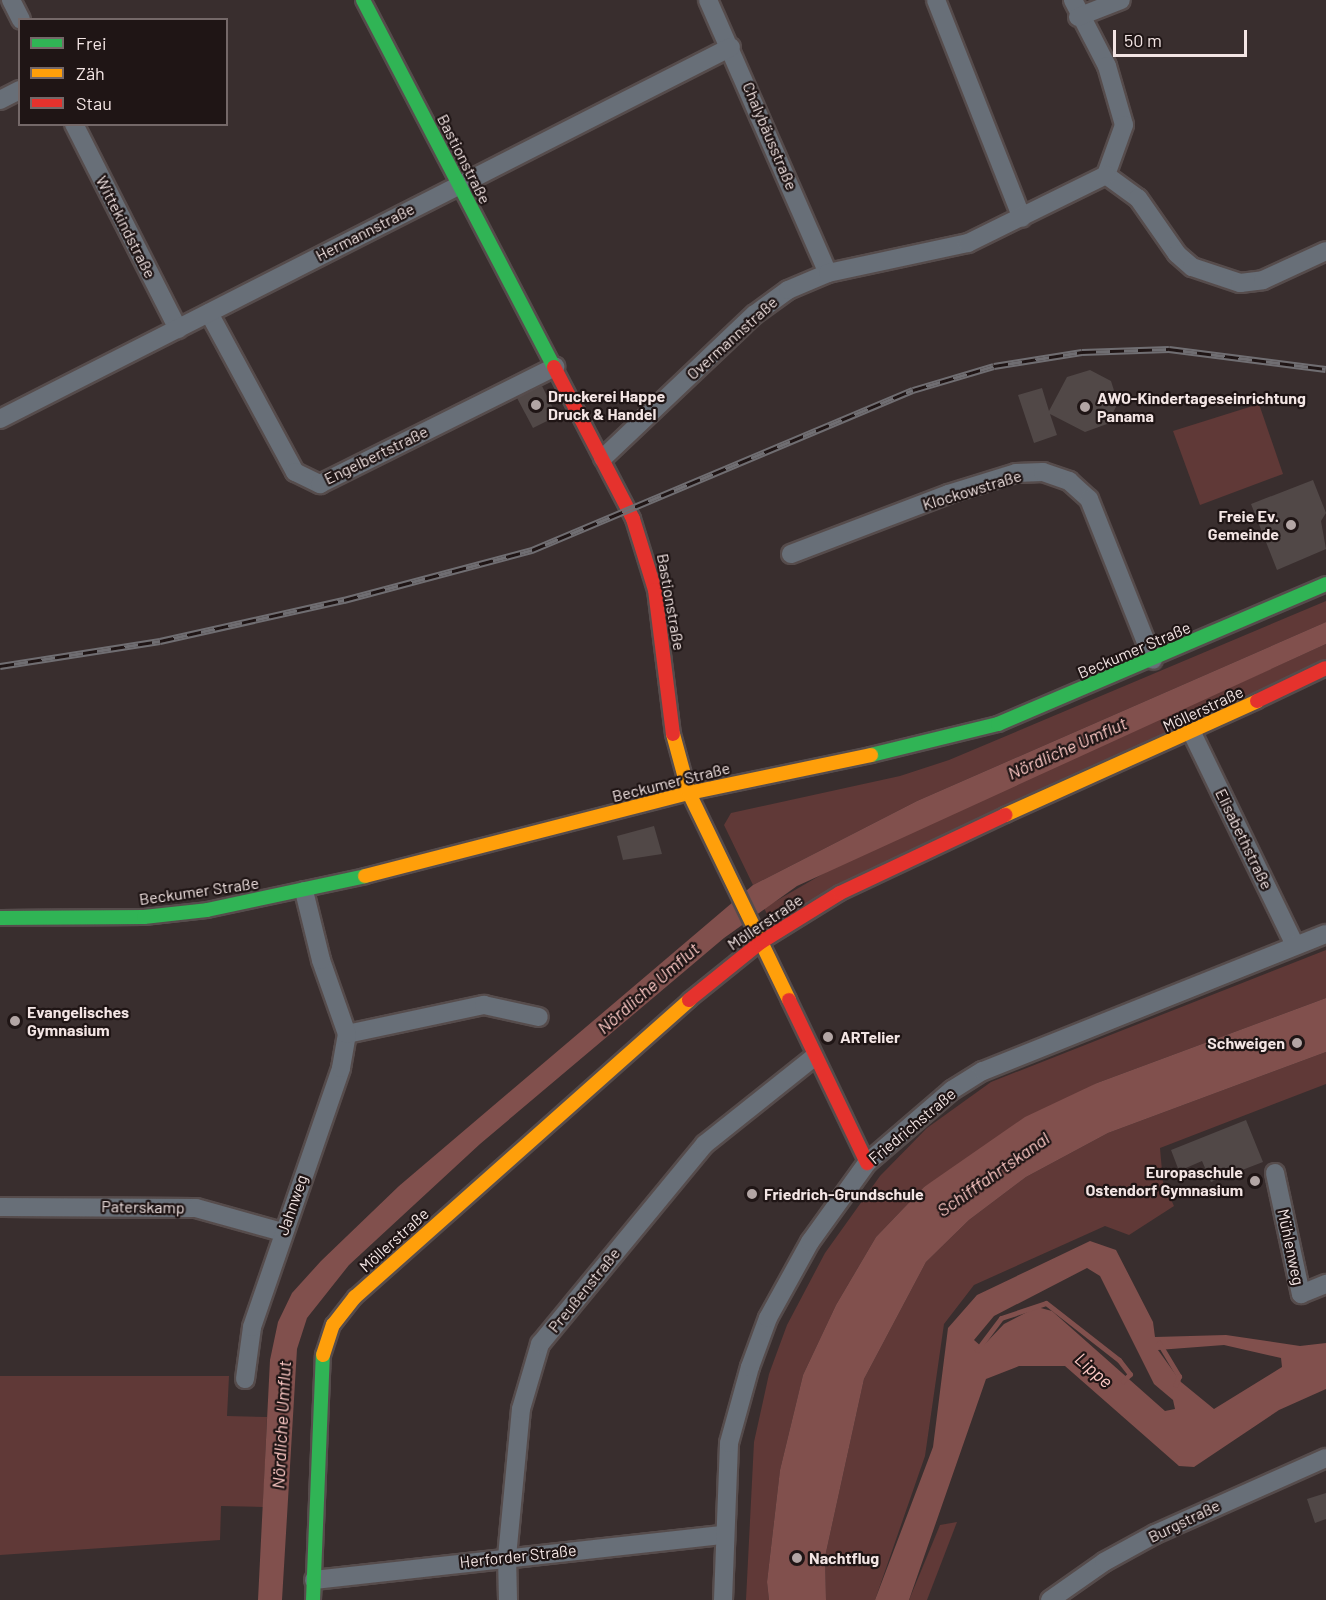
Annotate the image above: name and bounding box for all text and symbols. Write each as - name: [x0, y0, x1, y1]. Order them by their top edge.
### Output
- legend: [18, 18, 228, 126]
- scale bar: [1116, 18, 1250, 56]
- text: 50 m: [1124, 29, 1162, 51]
- text: Frei: [76, 32, 107, 54]
- text: Zäh: [76, 62, 105, 84]
- street label: Chalybäusstraße: [739, 79, 801, 193]
- text: Stau: [76, 92, 112, 114]
- street label: Bastionstraße: [433, 111, 495, 207]
- street label: Wittekindstraße: [92, 173, 160, 281]
- street label: Hermannstraße: [312, 199, 418, 265]
- street label: Overmannstraße: [683, 292, 781, 384]
- place label: Druckerei Happe Druck & Handel: [548, 386, 665, 424]
- place label: AWO-Kindertageseinrichtung Panama: [1097, 388, 1306, 426]
- marker: Druckerei Happe Druck & Handel: [529, 398, 543, 412]
- marker: AWO-Kindertageseinrichtung Panama: [1078, 400, 1092, 414]
- street label: Engelbertstraße: [321, 422, 431, 488]
- street label: Klockowstraße: [920, 466, 1024, 514]
- place label: Freie Ev. Gemeinde: [1208, 506, 1279, 544]
- marker: Freie Ev. Gemeinde: [1284, 518, 1298, 532]
- street label: Bastionstraße: [653, 552, 689, 652]
- street label: Beckumer Straße: [1075, 618, 1193, 682]
- street label: Möllerstraße: [1160, 682, 1246, 736]
- water label: Nördliche Umflut: [1004, 712, 1130, 784]
- street label: Beckumer Straße: [610, 758, 732, 806]
- street label: Elisabethstraße: [1211, 785, 1277, 893]
- street label: Beckumer Straße: [138, 873, 260, 909]
- street label: Möllerstraße: [724, 890, 806, 954]
- water label: Nördliche Umflut: [592, 938, 704, 1038]
- place label: Evangelisches Gymnasium: [27, 1002, 129, 1040]
- marker: Evangelisches Gymnasium: [8, 1014, 22, 1028]
- place label: ARTelier: [840, 1027, 900, 1047]
- marker: ARTelier: [821, 1030, 835, 1044]
- place label: Schweigen: [1207, 1033, 1285, 1053]
- marker: Schweigen: [1290, 1036, 1304, 1050]
- street label: Friedrichstraße: [865, 1084, 959, 1168]
- water label: Schifffahrtskanal: [933, 1127, 1053, 1221]
- place label: Europaschule Ostendorf Gymnasium: [1085, 1162, 1243, 1200]
- street label: Jahnweg: [273, 1172, 311, 1238]
- marker: Europaschule Ostendorf Gymnasium: [1248, 1174, 1262, 1188]
- place label: Friedrich-Grundschule: [764, 1184, 924, 1204]
- marker: Friedrich-Grundschule: [745, 1187, 759, 1201]
- street label: Paterskamp: [101, 1197, 185, 1217]
- street label: Möllerstraße: [355, 1204, 433, 1276]
- street label: Mühlenweg: [1274, 1207, 1308, 1287]
- street label: Preußenstraße: [544, 1244, 624, 1336]
- water label: Lippe: [1071, 1348, 1117, 1392]
- water label: Nördliche Umflut: [267, 1360, 295, 1490]
- street label: Burgstraße: [1145, 1495, 1223, 1547]
- street label: Herforder Straße: [459, 1540, 577, 1572]
- place label: Nachtflug: [809, 1548, 879, 1568]
- marker: Nachtflug: [790, 1551, 804, 1565]

